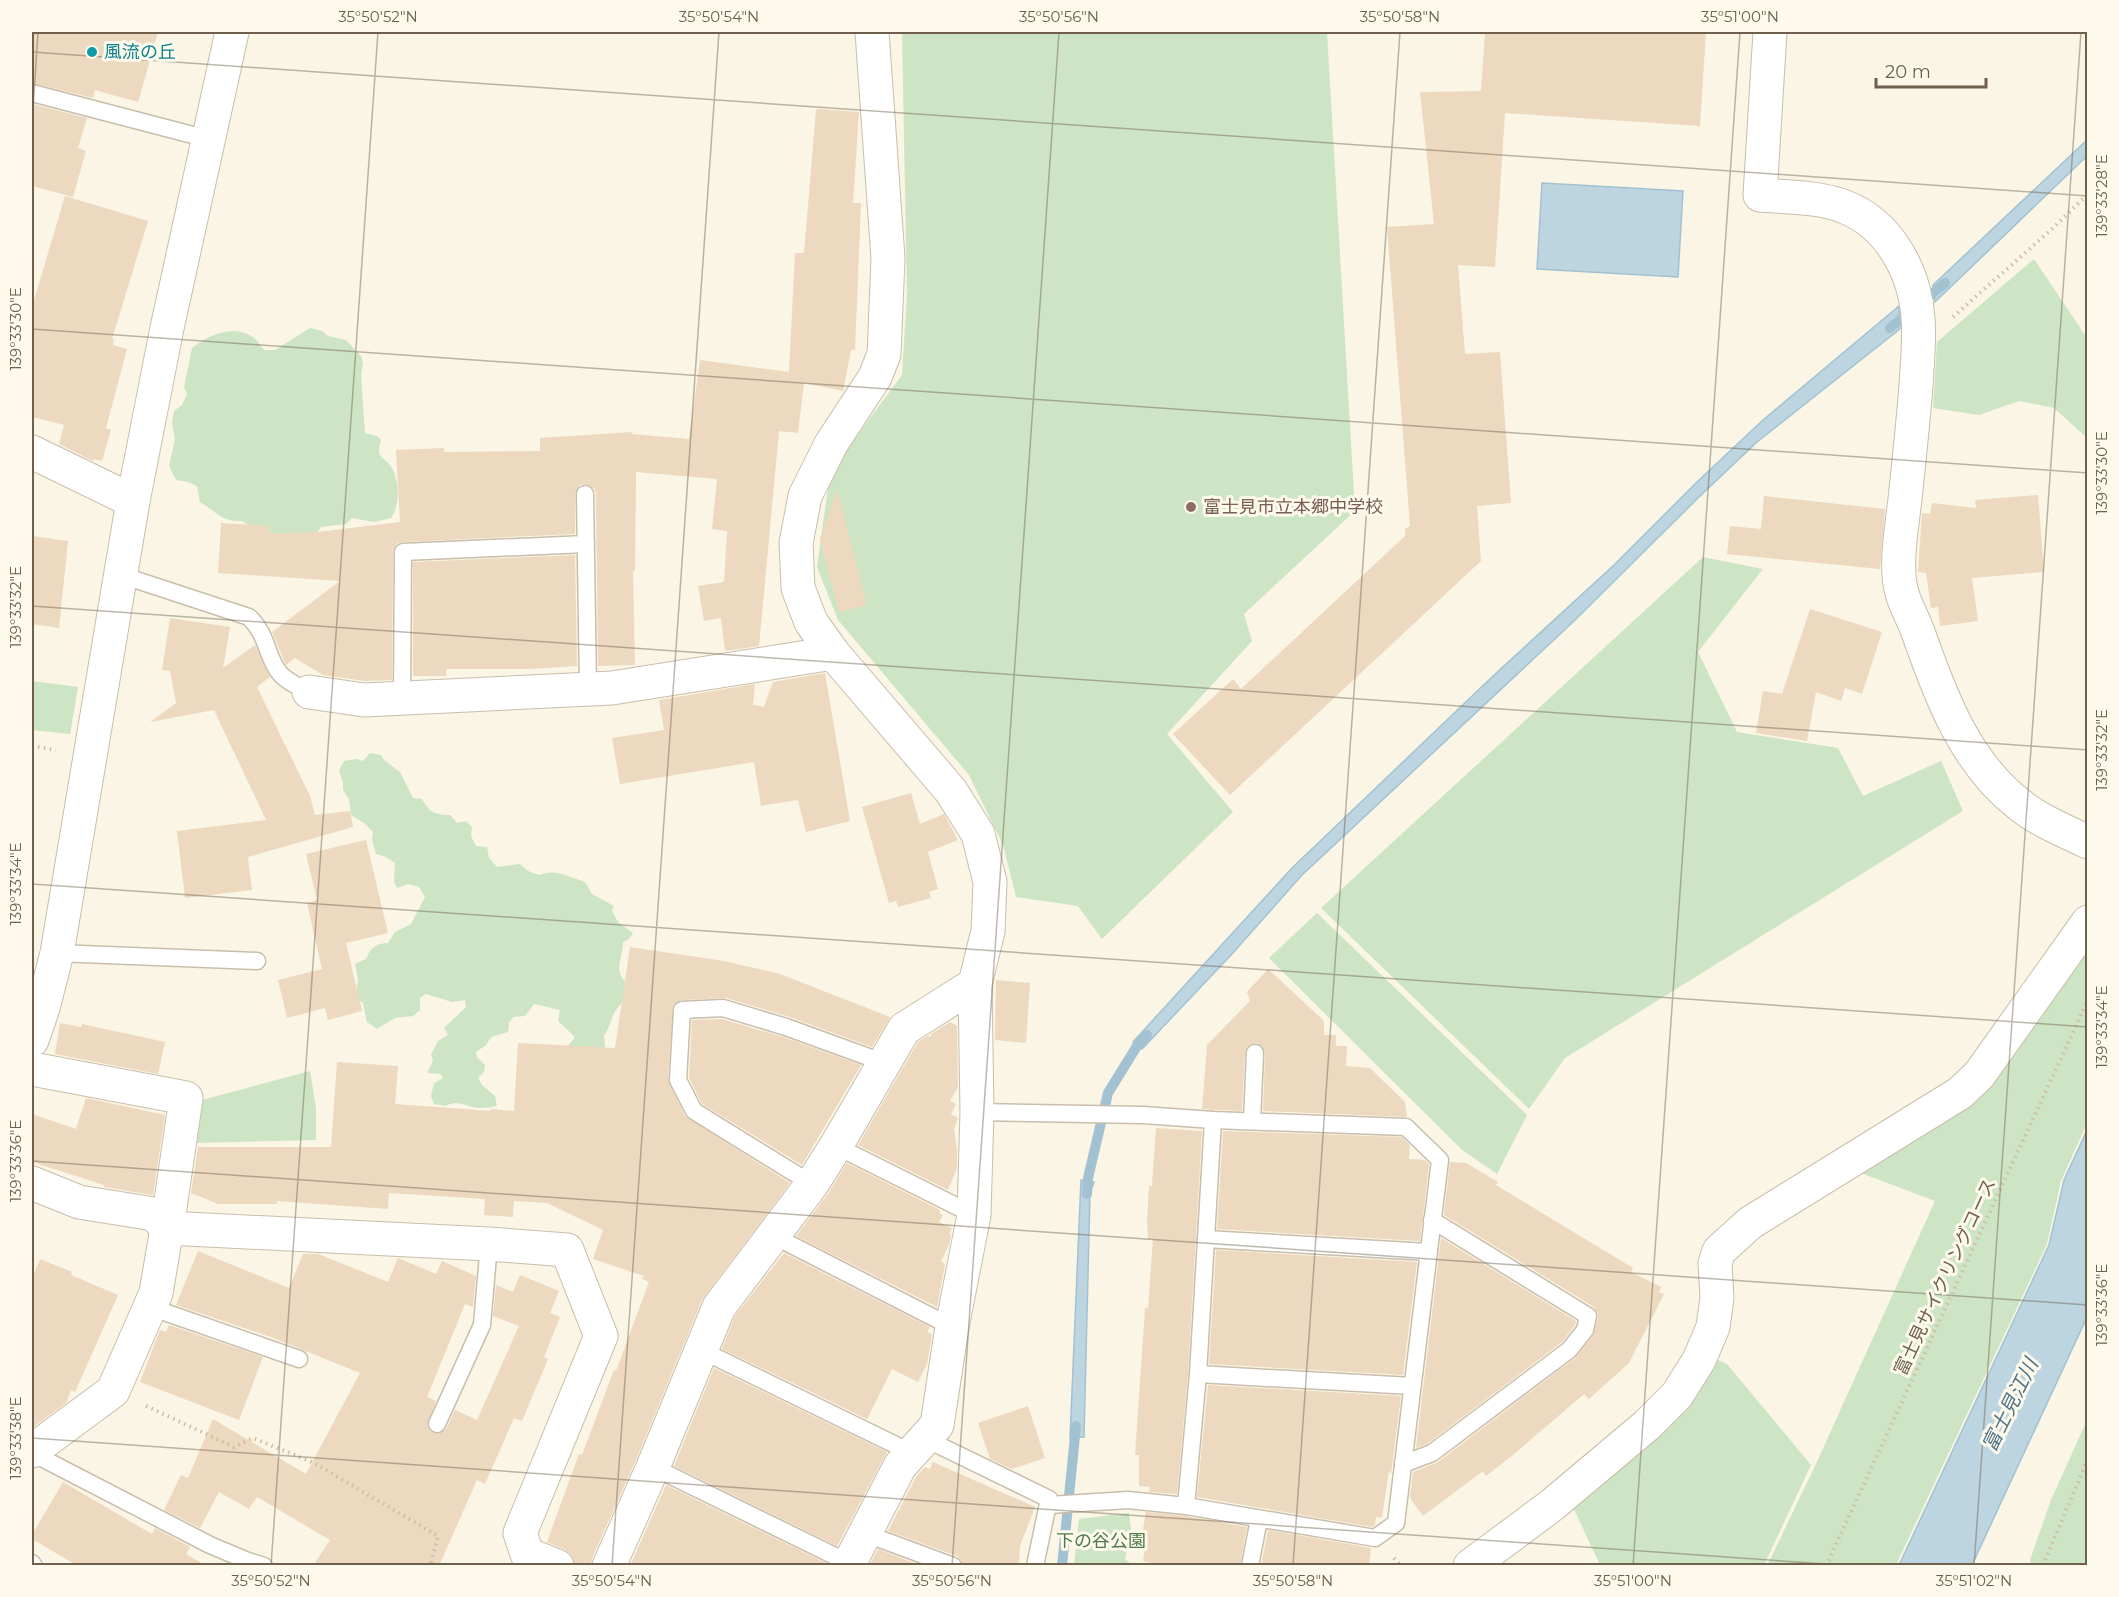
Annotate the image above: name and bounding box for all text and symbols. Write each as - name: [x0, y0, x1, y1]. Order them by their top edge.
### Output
- text: 35°50'52"N: [338, 7, 418, 26]
- text: 35°50'54"N: [679, 7, 759, 26]
- text: 35°50'56"N: [1019, 7, 1099, 26]
- text: 35°50'58"N: [1360, 7, 1440, 26]
- text: 35°51'00"N: [1701, 7, 1779, 26]
- place label: 風流の丘: [104, 41, 176, 63]
- marker: 風流の丘: [85, 45, 99, 59]
- scale bar: [1876, 51, 1986, 89]
- text: 20 m: [1885, 61, 1931, 83]
- text: 139°33'28"E: [2092, 154, 2111, 238]
- text: 139°33'30"E: [6, 287, 25, 371]
- text: 139°33'30"E: [2092, 431, 2111, 515]
- place label: 富士見市立本郷中学校: [1203, 496, 1383, 518]
- marker: 富士見市立本郷中学校: [1184, 500, 1198, 514]
- text: 139°33'32"E: [6, 566, 25, 648]
- text: 139°33'32"E: [2092, 709, 2111, 791]
- text: 139°33'34"E: [6, 842, 25, 926]
- text: 139°33'34"E: [2092, 985, 2111, 1069]
- text: 139°33'36"E: [6, 1120, 25, 1202]
- street label: 富士見サイクリングコース: [1890, 1175, 2000, 1379]
- text: 139°33'36"E: [2092, 1264, 2111, 1346]
- water label: 富士見江川: [1977, 1353, 2044, 1455]
- text: 139°33'38"E: [6, 1396, 25, 1480]
- park label: 下の谷公園: [1056, 1530, 1146, 1552]
- text: 35°50'52"N: [231, 1571, 311, 1590]
- text: 35°50'54"N: [572, 1571, 652, 1590]
- text: 35°50'56"N: [912, 1571, 992, 1590]
- text: 35°50'58"N: [1253, 1571, 1333, 1590]
- text: 35°51'00"N: [1594, 1571, 1672, 1590]
- text: 35°51'02"N: [1936, 1571, 2012, 1590]

